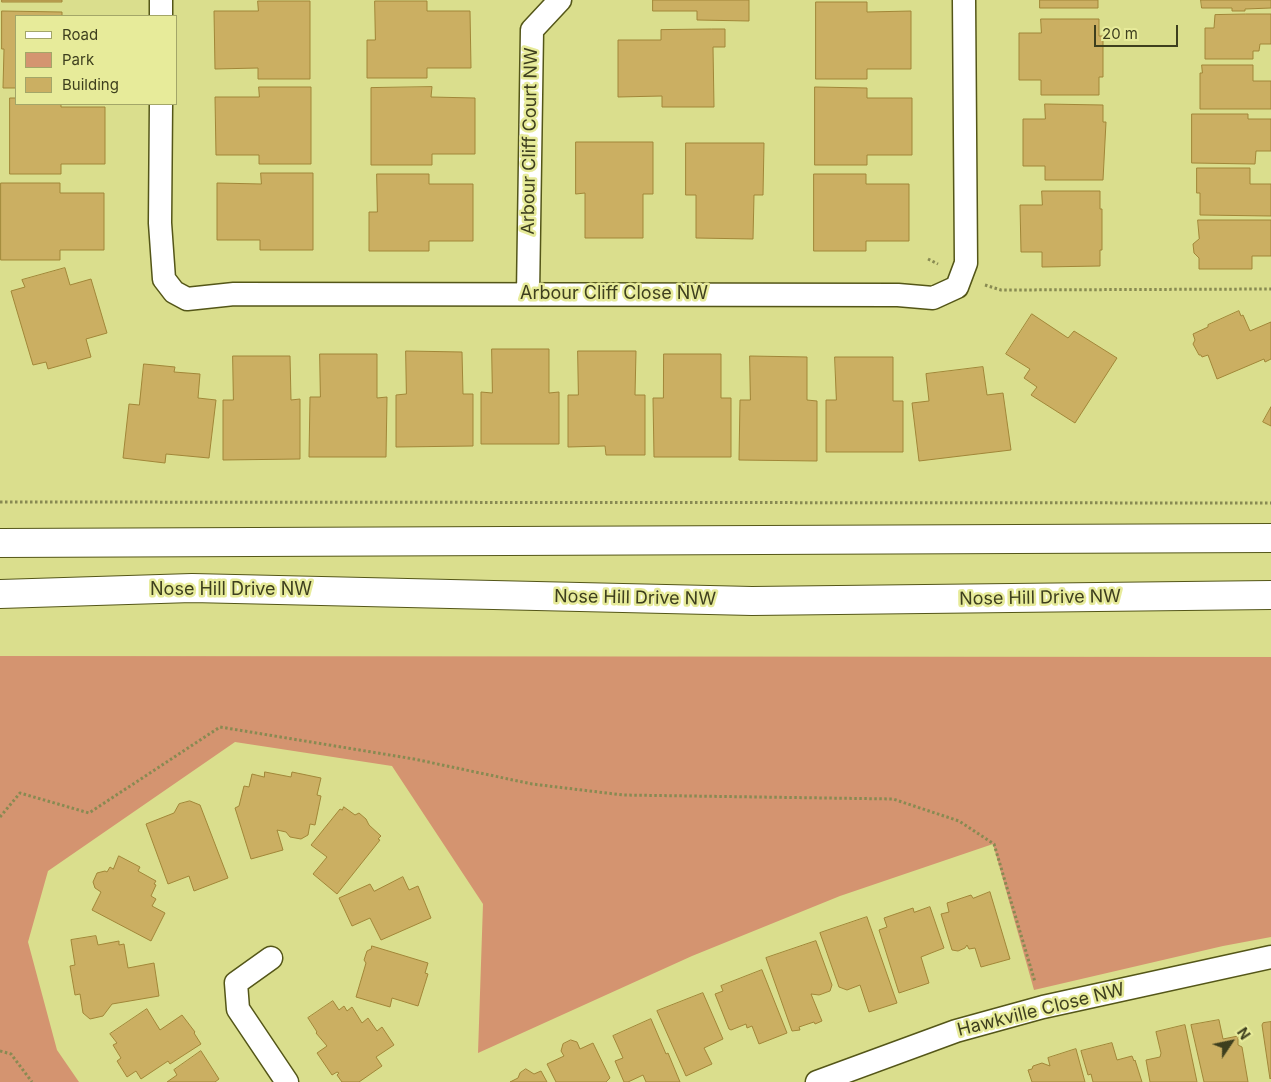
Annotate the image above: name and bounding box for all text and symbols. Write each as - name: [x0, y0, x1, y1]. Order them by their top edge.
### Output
- legend: [15, 15, 178, 105]
- scale bar: [1096, 15, 1180, 47]
- text: 20 m: [1102, 24, 1138, 43]
- text: Road: [62, 25, 98, 44]
- street label: Arbour Cliff Court NW: [518, 47, 542, 235]
- text: Park: [62, 50, 94, 69]
- text: Building: [62, 75, 119, 94]
- street label: Arbour Cliff Close NW: [520, 283, 708, 305]
- street label: Nose Hill Drive NW: [150, 579, 312, 601]
- street label: Nose Hill Drive NW: [554, 586, 716, 610]
- street label: Nose Hill Drive NW: [959, 586, 1121, 610]
- street label: Hawkville Close NW: [955, 979, 1127, 1041]
- north arrow: [1206, 1017, 1256, 1067]
- text: N: [1234, 1024, 1254, 1043]

